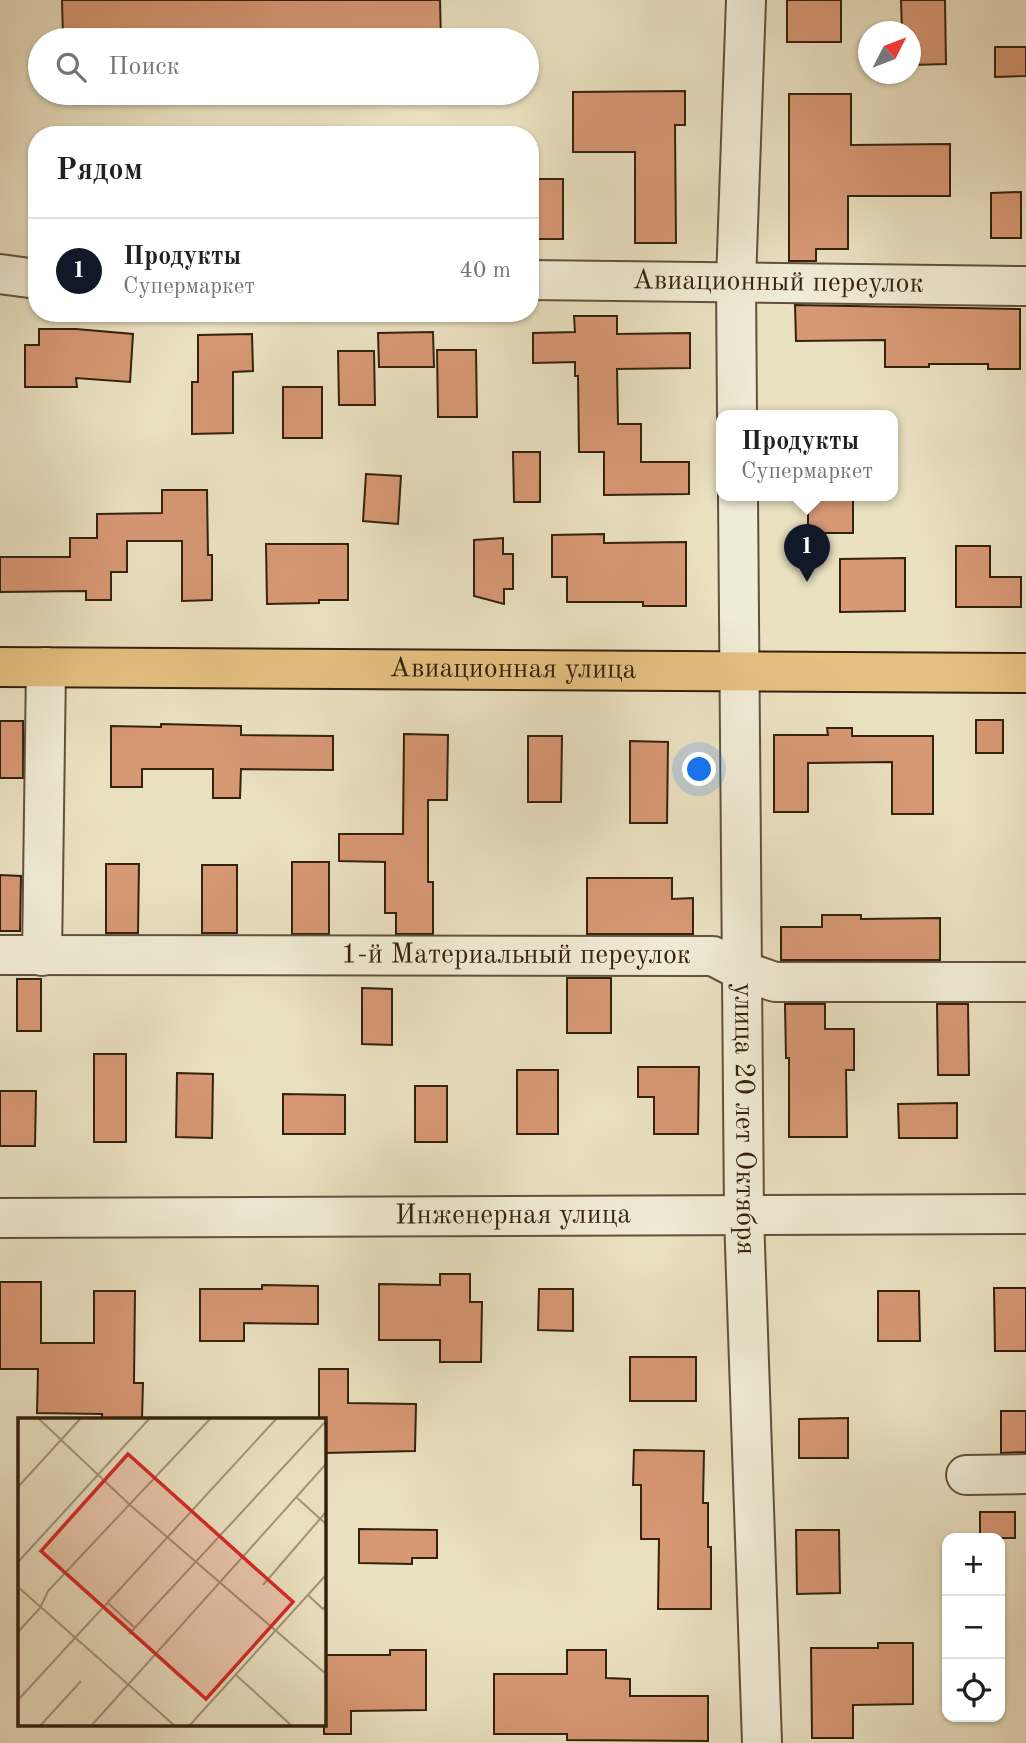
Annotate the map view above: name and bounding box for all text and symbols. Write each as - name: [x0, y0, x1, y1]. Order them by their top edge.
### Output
- north arrow: [858, 21, 921, 84]
- search box: [28, 28, 539, 105]
- icon: search: [52, 48, 90, 86]
- text: Поиск: [108, 54, 180, 80]
- text: Рядом: [56, 156, 143, 186]
- text: Продукты: [123, 244, 241, 270]
- text: 1: [72, 259, 86, 282]
- text: 40 m: [460, 259, 511, 282]
- street label: Авиационный переулок: [632, 267, 924, 299]
- text: Супермаркет: [123, 275, 255, 298]
- popup: [716, 410, 898, 501]
- text: Продукты: [741, 429, 859, 455]
- text: Супермаркет: [741, 460, 873, 483]
- pin: 1: [784, 524, 830, 582]
- street label: Авиационная улица: [390, 655, 637, 685]
- your location: [682, 752, 716, 786]
- street label: 1-й Материальный переулок: [341, 941, 691, 970]
- street label: улица 20 лет Октября: [728, 983, 759, 1256]
- street label: Инженерная улица: [395, 1202, 631, 1230]
- inset map: [18, 1418, 326, 1726]
- map controls: [942, 1533, 1005, 1722]
- button: +: [942, 1533, 1005, 1596]
- button: −: [942, 1596, 1005, 1659]
- button: locate: [942, 1659, 1005, 1722]

